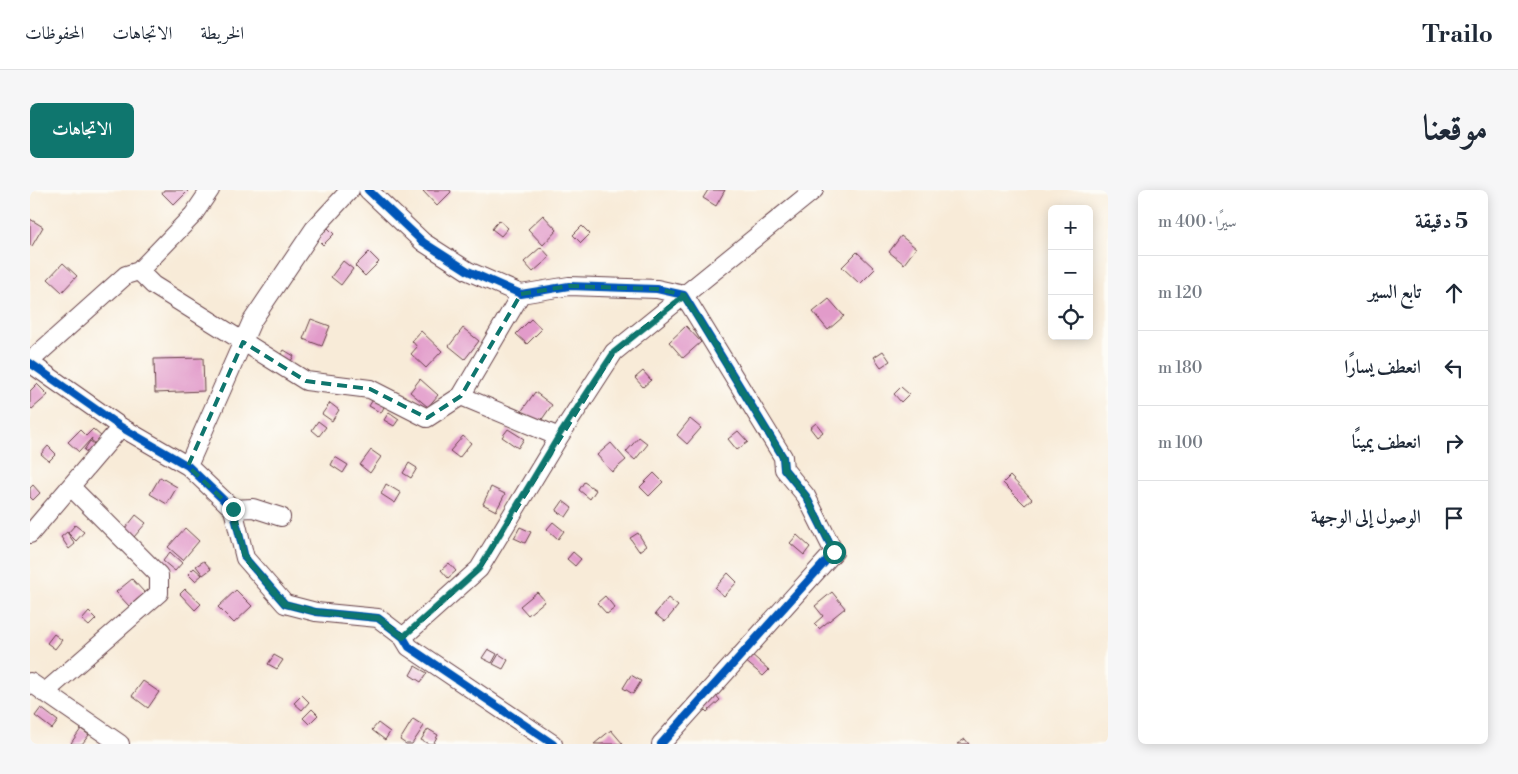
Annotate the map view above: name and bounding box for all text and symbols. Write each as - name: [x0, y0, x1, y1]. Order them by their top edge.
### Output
- text: Trailo: [1422, 20, 1493, 50]
- text: المحفوظات: [25, 22, 84, 45]
- text: الاتجاهات: [112, 22, 172, 45]
- text: الخريطة: [200, 22, 244, 45]
- button: الاتجاهات: [30, 103, 134, 158]
- text: موقعنا: [1423, 107, 1488, 150]
- map controls: [1048, 205, 1093, 340]
- button: +: [1048, 205, 1093, 250]
- text: 5 دقيقة: [1415, 209, 1468, 235]
- text: سيرًا · 400 m: [1158, 212, 1237, 232]
- button: −: [1048, 250, 1093, 295]
- icon: ahead: [1440, 279, 1468, 307]
- text: تابع السير: [1368, 280, 1421, 304]
- text: 120 m: [1158, 283, 1202, 303]
- button: locate: [1048, 295, 1093, 340]
- icon: left: [1440, 354, 1468, 382]
- text: انعطف يسارًا: [1344, 355, 1421, 379]
- text: 180 m: [1158, 358, 1202, 378]
- icon: right: [1440, 429, 1468, 457]
- text: انعطف يمينًا: [1352, 430, 1421, 454]
- text: 100 m: [1158, 433, 1203, 453]
- route end: [222, 498, 245, 521]
- icon: arrive: [1440, 504, 1468, 532]
- text: الوصول إلى الوجهة: [1311, 505, 1421, 529]
- route start: [823, 541, 846, 564]

